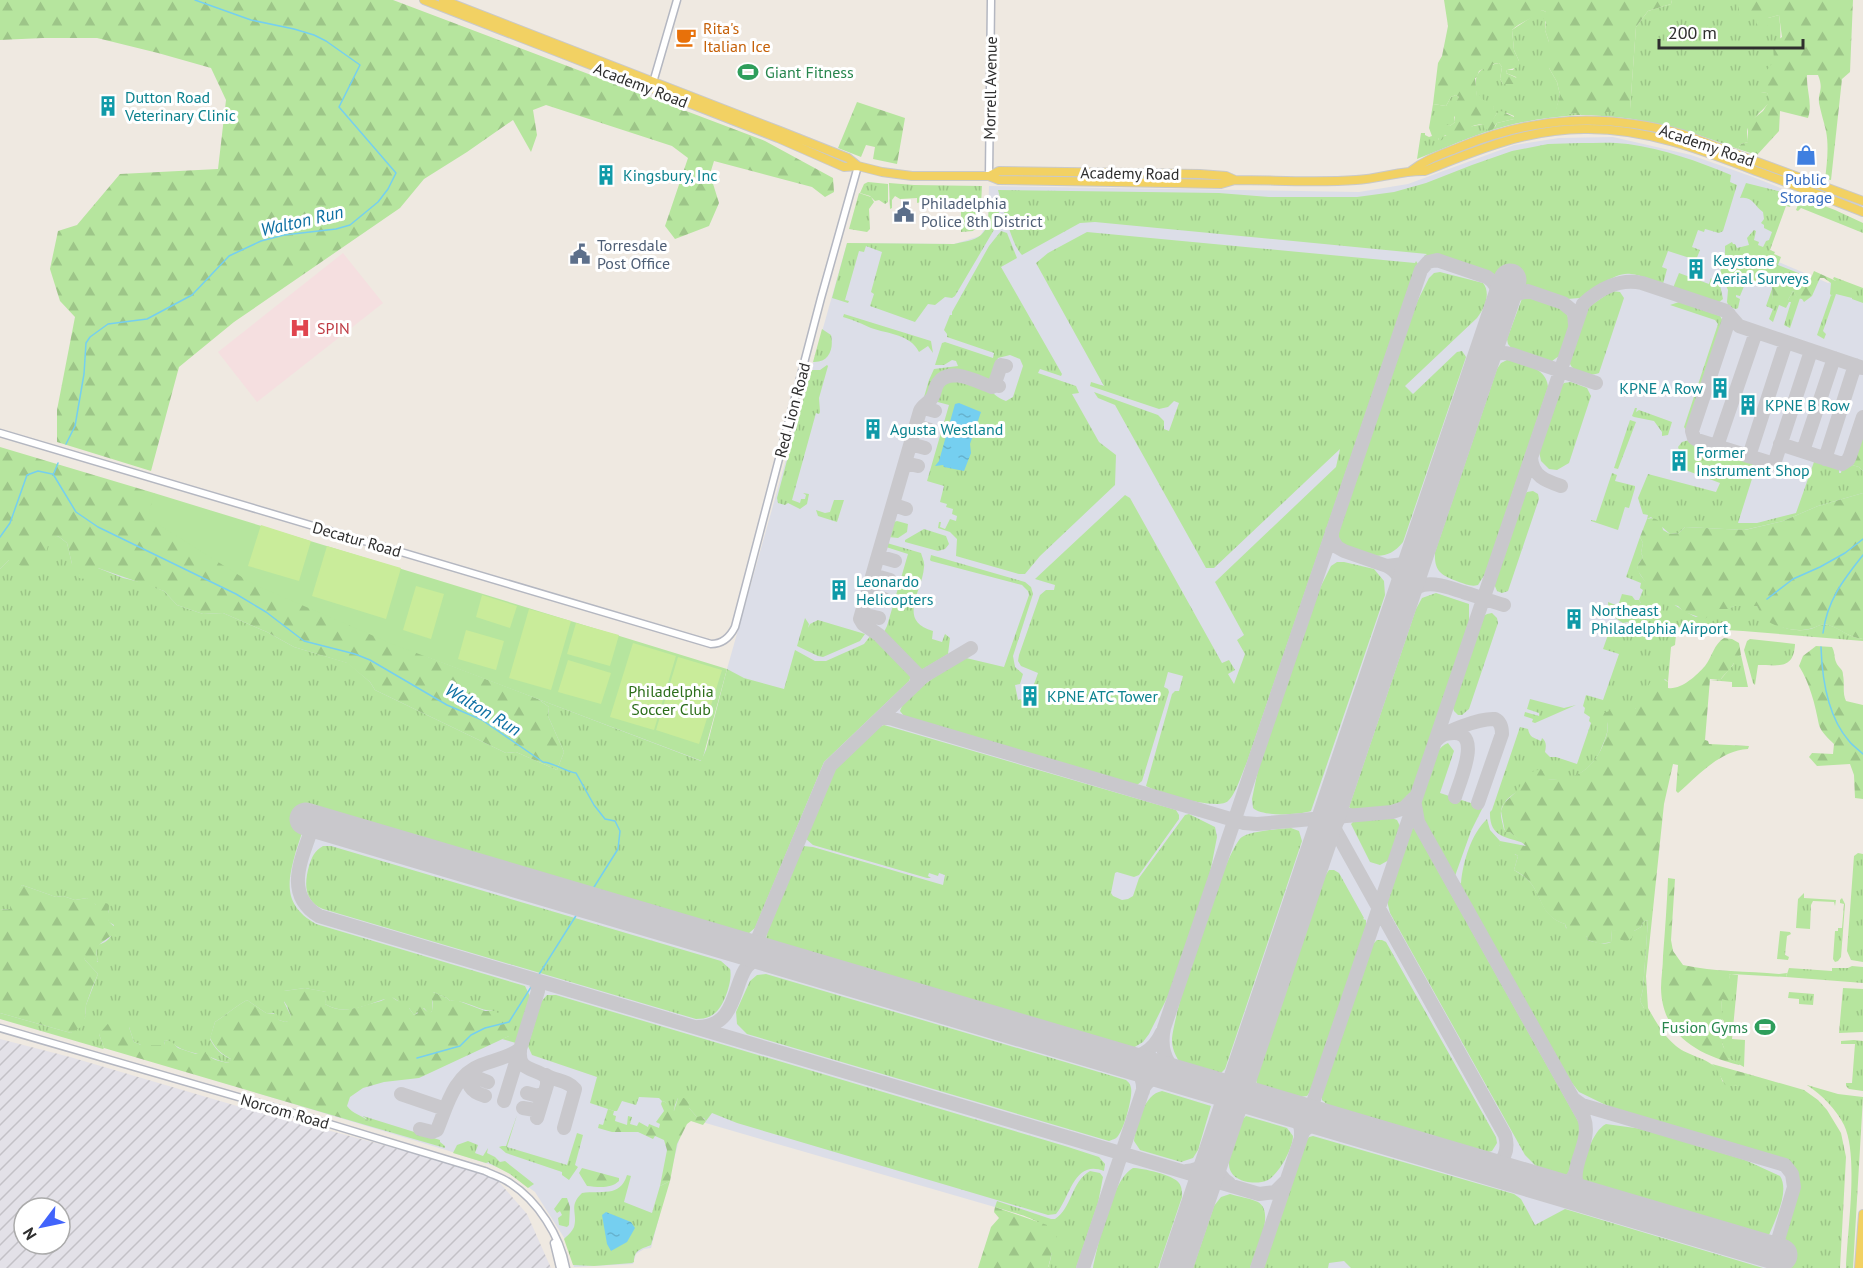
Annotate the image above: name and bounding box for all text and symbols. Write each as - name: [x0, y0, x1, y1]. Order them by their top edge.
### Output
- scale bar: [1659, 12, 1803, 50]
- place label: Rita's Italian Ice: [703, 18, 771, 56]
- text: 200 m: [1668, 21, 1717, 44]
- cafe icon: Rita's Italian Ice: [674, 25, 698, 49]
- street label: Morrell Avenue: [979, 36, 1001, 140]
- street label: Academy Road: [591, 58, 691, 112]
- sports icon: Giant Fitness: [736, 60, 760, 84]
- place label: Giant Fitness: [765, 62, 854, 82]
- place label: Dutton Road Veterinary Clinic: [124, 87, 236, 125]
- building icon: Dutton Road Veterinary Clinic: [96, 94, 120, 118]
- street label: Academy Road: [1657, 119, 1757, 171]
- shop icon: Public Storage: [1794, 143, 1818, 167]
- street label: Academy Road: [1080, 162, 1180, 184]
- building icon: Kingsbury, Inc: [594, 163, 618, 187]
- place label: Kingsbury, Inc: [623, 165, 717, 185]
- place label: Public Storage: [1780, 169, 1832, 207]
- place label: Philadelphia Police 8th District: [921, 193, 1043, 231]
- water label: Walton Run: [258, 200, 346, 241]
- public building icon: Philadelphia Police 8th District: [892, 200, 916, 224]
- place label: Torresdale Post Office: [597, 235, 670, 273]
- public building icon: Torresdale Post Office: [568, 242, 592, 266]
- place label: Keystone Aerial Surveys: [1713, 250, 1809, 288]
- building icon: Keystone Aerial Surveys: [1684, 257, 1708, 281]
- hospital icon: SPIN: [288, 316, 312, 340]
- place label: SPIN: [317, 318, 350, 338]
- street label: Red Lion Road: [770, 360, 814, 460]
- building icon: KPNE A Row: [1708, 376, 1732, 400]
- place label: KPNE A Row: [1619, 378, 1703, 398]
- building icon: KPNE B Row: [1736, 393, 1760, 417]
- place label: KPNE B Row: [1765, 395, 1850, 415]
- building icon: Agusta Westland: [861, 417, 885, 441]
- place label: Agusta Westland: [890, 419, 1003, 439]
- place label: Former Instrument Shop: [1696, 442, 1810, 480]
- building icon: Former Instrument Shop: [1667, 449, 1691, 473]
- street label: Decatur Road: [310, 517, 404, 561]
- place label: Leonardo Helicopters: [856, 571, 934, 609]
- building icon: Leonardo Helicopters: [827, 578, 851, 602]
- place label: Northeast Philadelphia Airport: [1591, 600, 1729, 638]
- building icon: Northeast Philadelphia Airport: [1562, 607, 1586, 631]
- water label: Walton Run: [441, 678, 525, 741]
- park label: Philadelphia Soccer Club: [628, 681, 714, 719]
- building icon: KPNE ATC Tower: [1018, 684, 1042, 708]
- place label: KPNE ATC Tower: [1047, 686, 1158, 706]
- sports icon: Fusion Gyms: [1753, 1015, 1777, 1039]
- place label: Fusion Gyms: [1662, 1017, 1748, 1037]
- street label: Norcom Road: [238, 1089, 332, 1133]
- north arrow: [12, 1196, 72, 1256]
- text: N: [18, 1224, 41, 1244]

